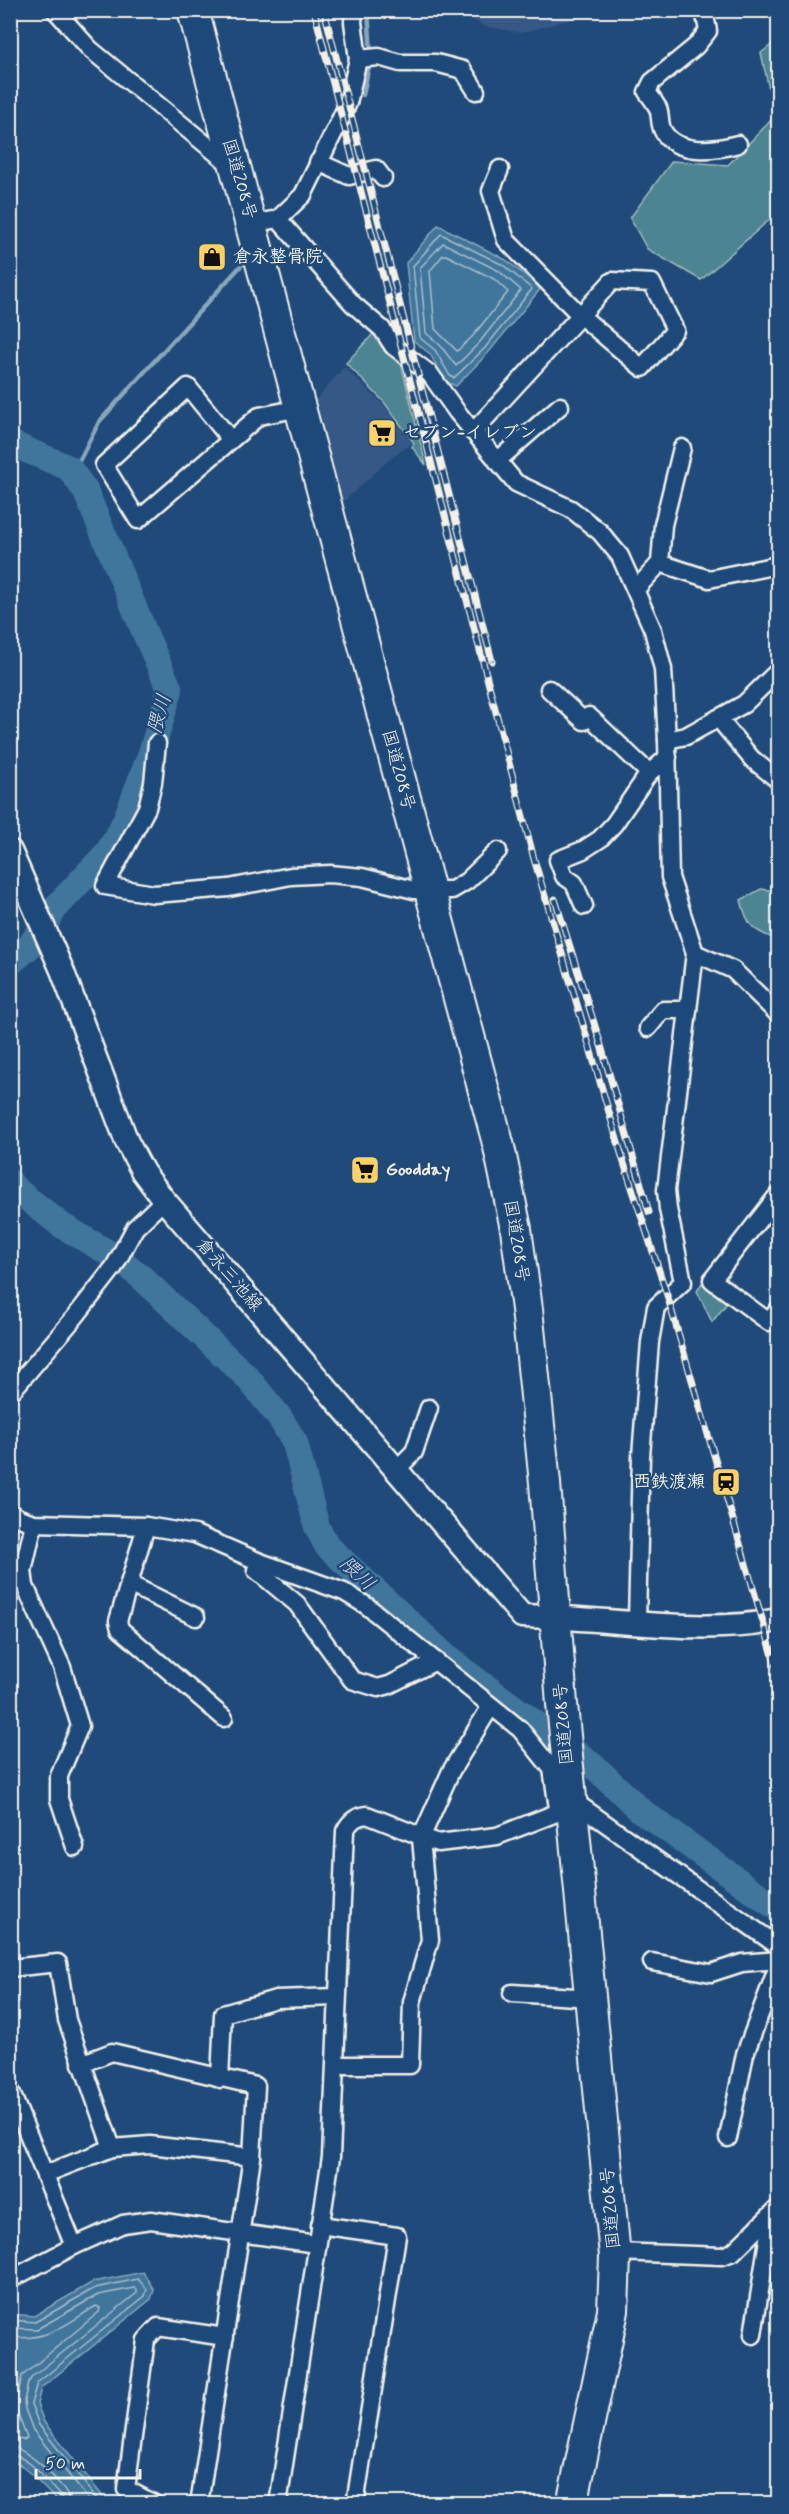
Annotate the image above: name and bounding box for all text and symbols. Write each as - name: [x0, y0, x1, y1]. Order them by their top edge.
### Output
- street label: 国道208号: [216, 136, 262, 222]
- shop icon: 倉永整骨院: [196, 241, 228, 273]
- place label: 倉永整骨院: [233, 245, 323, 269]
- supermarket icon: セブン-イレブン: [366, 417, 398, 449]
- place label: セブン-イレブン: [403, 421, 537, 445]
- water label: 隈川: [142, 691, 178, 737]
- street label: 国道208号: [376, 727, 420, 813]
- supermarket icon: Goodday: [349, 1154, 381, 1186]
- place label: Goodday: [386, 1158, 450, 1182]
- street label: 国道208号: [498, 1198, 534, 1284]
- street label: 倉永三池線: [190, 1233, 268, 1317]
- station icon: 西鉄渡瀬: [710, 1466, 742, 1498]
- place label: 西鉄渡瀬: [633, 1470, 705, 1494]
- water label: 隈川: [333, 1550, 381, 1598]
- street label: 国道208号: [548, 1682, 580, 1766]
- street label: 国道208号: [595, 2166, 627, 2250]
- scale bar: [36, 2442, 140, 2480]
- text: 50 m: [45, 2452, 85, 2476]

